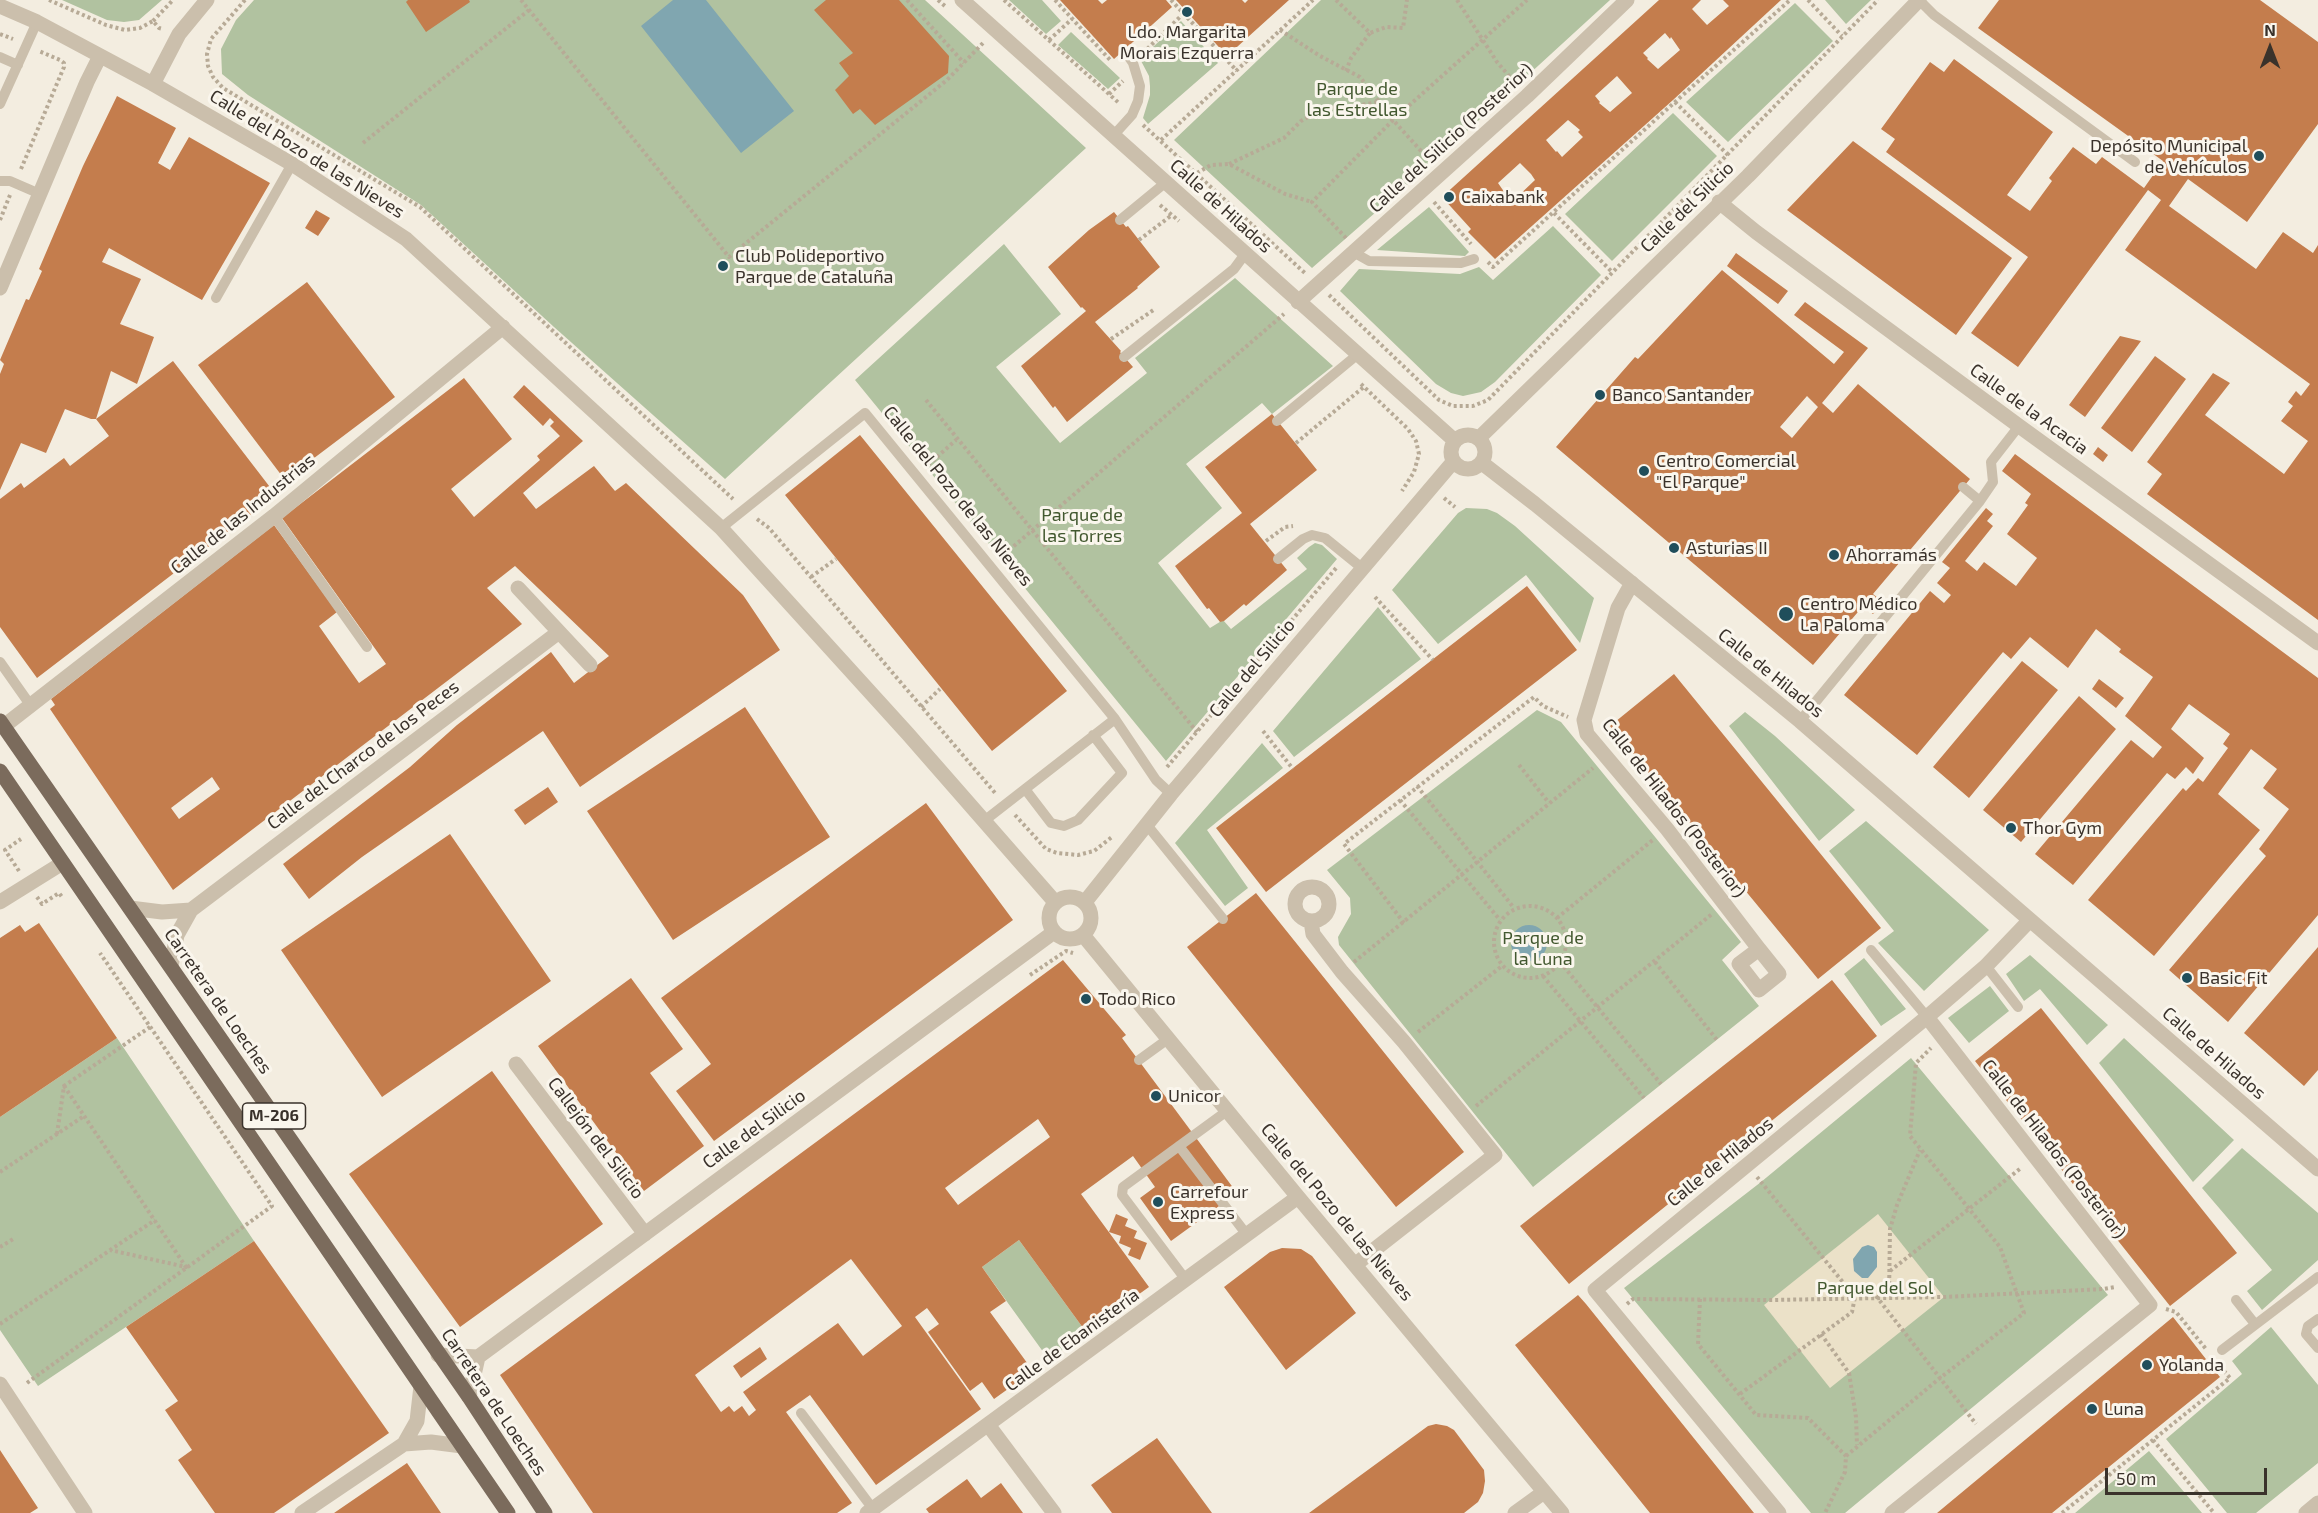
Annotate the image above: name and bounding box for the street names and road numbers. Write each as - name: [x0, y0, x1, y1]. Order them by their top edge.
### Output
- street label: Calle del Silicio (Posterior): [1365, 59, 1537, 217]
- street label: Calle del Pozo de las Nieves: [206, 85, 408, 223]
- street label: Calle de Hilados: [1166, 155, 1276, 257]
- street label: Calle del Silicio: [1636, 157, 1738, 257]
- street label: Calle de la Acacia: [1966, 359, 2092, 459]
- street label: Calle del Pozo de las Nieves: [879, 402, 1037, 590]
- street label: Calle de las Industrias: [167, 449, 319, 579]
- street label: Calle del Silicio: [1205, 614, 1299, 722]
- street label: Calle de Hilados: [1714, 624, 1828, 722]
- street label: Calle del Charco de los Peces: [263, 676, 463, 834]
- street label: Calle de Hilados (Posterior): [1597, 714, 1751, 902]
- street label: Carretera de Loeches: [160, 924, 276, 1078]
- street label: Calle de Hilados: [2158, 1002, 2270, 1104]
- street label: Calle de Hilados (Posterior): [1977, 1055, 2131, 1243]
- street label: Callejón del Silicio: [543, 1073, 649, 1203]
- street label: Calle del Silicio: [698, 1084, 810, 1174]
- road number: M-206: [242, 1103, 306, 1129]
- street label: Calle de Hilados: [1663, 1113, 1777, 1211]
- street label: Calle del Pozo de las Nieves: [1256, 1119, 1418, 1305]
- street label: Calle de Ebanistería: [1001, 1284, 1143, 1396]
- street label: Carretera de Loeches: [437, 1324, 551, 1480]

